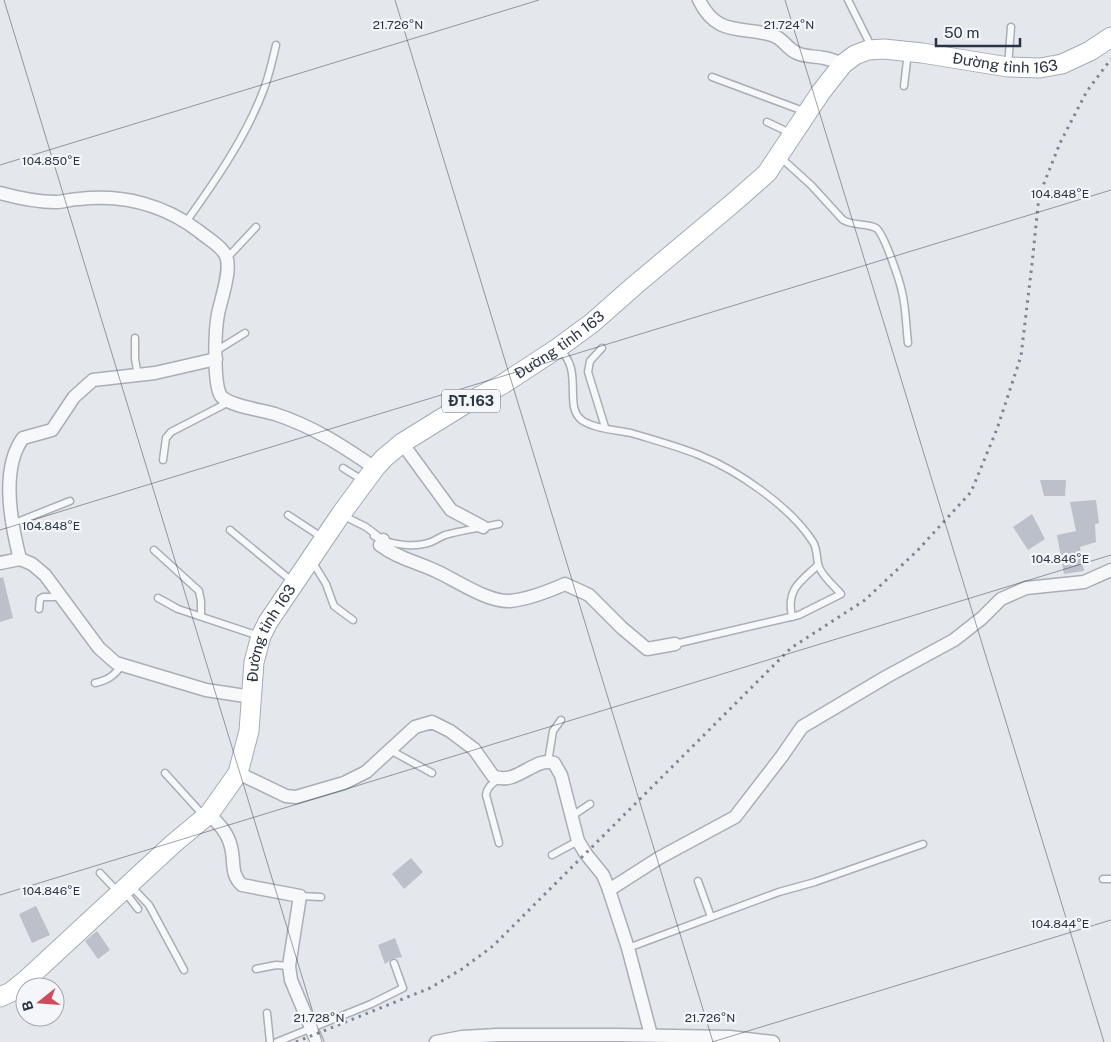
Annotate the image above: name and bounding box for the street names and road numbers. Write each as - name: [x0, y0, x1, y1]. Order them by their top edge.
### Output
- street label: Đường tỉnh 163: [951, 49, 1059, 76]
- street label: Đường tỉnh 163: [511, 307, 608, 382]
- road number: ĐT.163: [442, 390, 500, 412]
- street label: Đường tỉnh 163: [244, 581, 299, 683]

